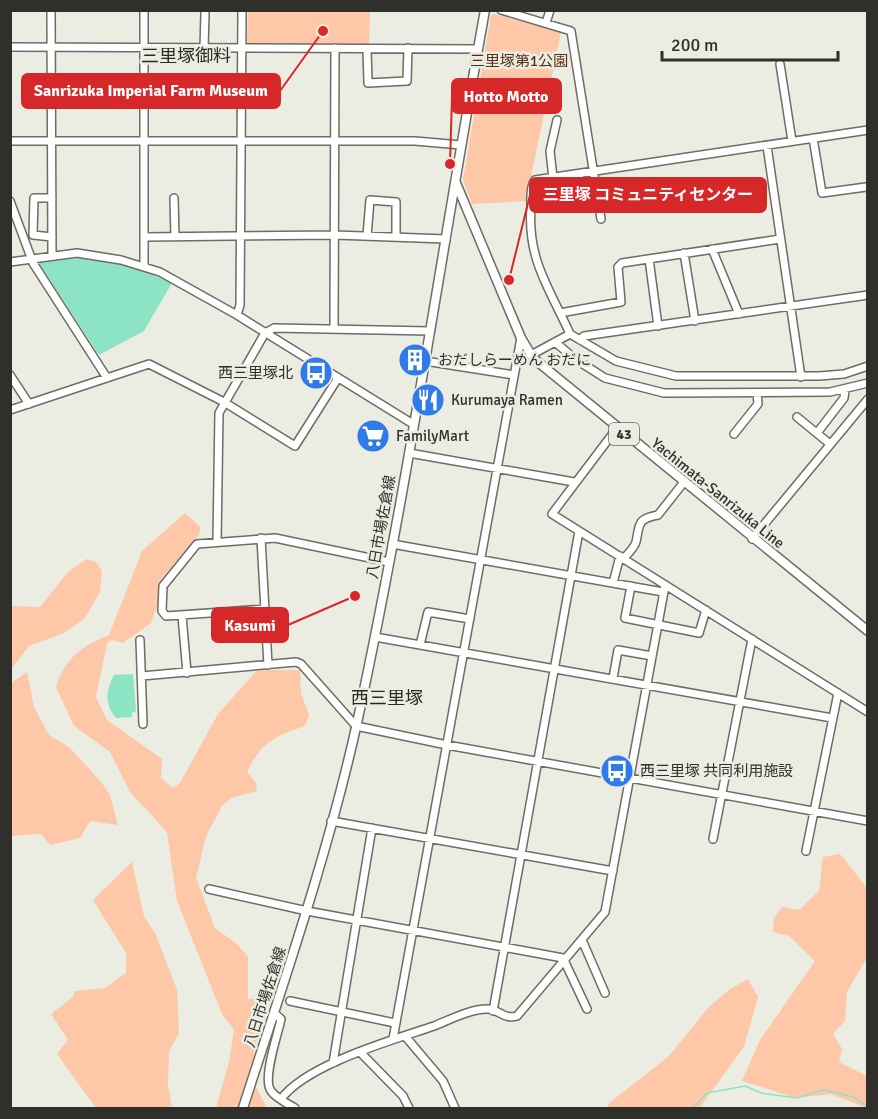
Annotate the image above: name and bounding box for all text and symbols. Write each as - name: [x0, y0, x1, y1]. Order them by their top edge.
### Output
- scale bar: [662, 24, 838, 62]
- text: 200 m: [671, 34, 718, 56]
- district label: 三里塚御料: [141, 45, 231, 67]
- park label: 三里塚第1公園: [470, 52, 568, 70]
- callout: Sanrizuka Imperial Farm Museum: [22, 74, 280, 108]
- callout: Hotto Motto: [452, 79, 561, 113]
- text: Sanrizuka Imperial Farm Museum: [34, 81, 268, 101]
- text: Hotto Motto: [464, 87, 548, 107]
- callout: 三里塚 コミュニティセンター: [530, 178, 766, 212]
- text: 三里塚 コミュニティセンター: [543, 185, 753, 205]
- building icon: おだしらーめん おだに: [397, 342, 433, 378]
- place label: おだしらーめん おだに: [438, 351, 591, 369]
- bus stop icon: 西三里塚北: [298, 355, 334, 391]
- place label: 西三里塚北: [218, 364, 293, 382]
- restaurant icon: Kurumaya Ramen: [410, 382, 446, 418]
- place label: Kurumaya Ramen: [451, 391, 563, 409]
- supermarket icon: FamilyMart: [355, 418, 391, 454]
- road number: 43: [609, 423, 639, 445]
- place label: FamilyMart: [396, 427, 469, 445]
- street label: Yachimata-Sanrizuka Line: [648, 434, 788, 552]
- street label: 八日市場佐倉線: [363, 474, 399, 580]
- callout: Kasumi: [212, 608, 288, 642]
- text: Kasumi: [224, 616, 276, 636]
- district label: 西三里塚: [351, 687, 423, 709]
- bus stop icon: 西三里塚 共同利用施設: [599, 753, 635, 789]
- place label: 西三里塚 共同利用施設: [640, 762, 793, 780]
- street label: 八日市場佐倉線: [240, 944, 290, 1050]

